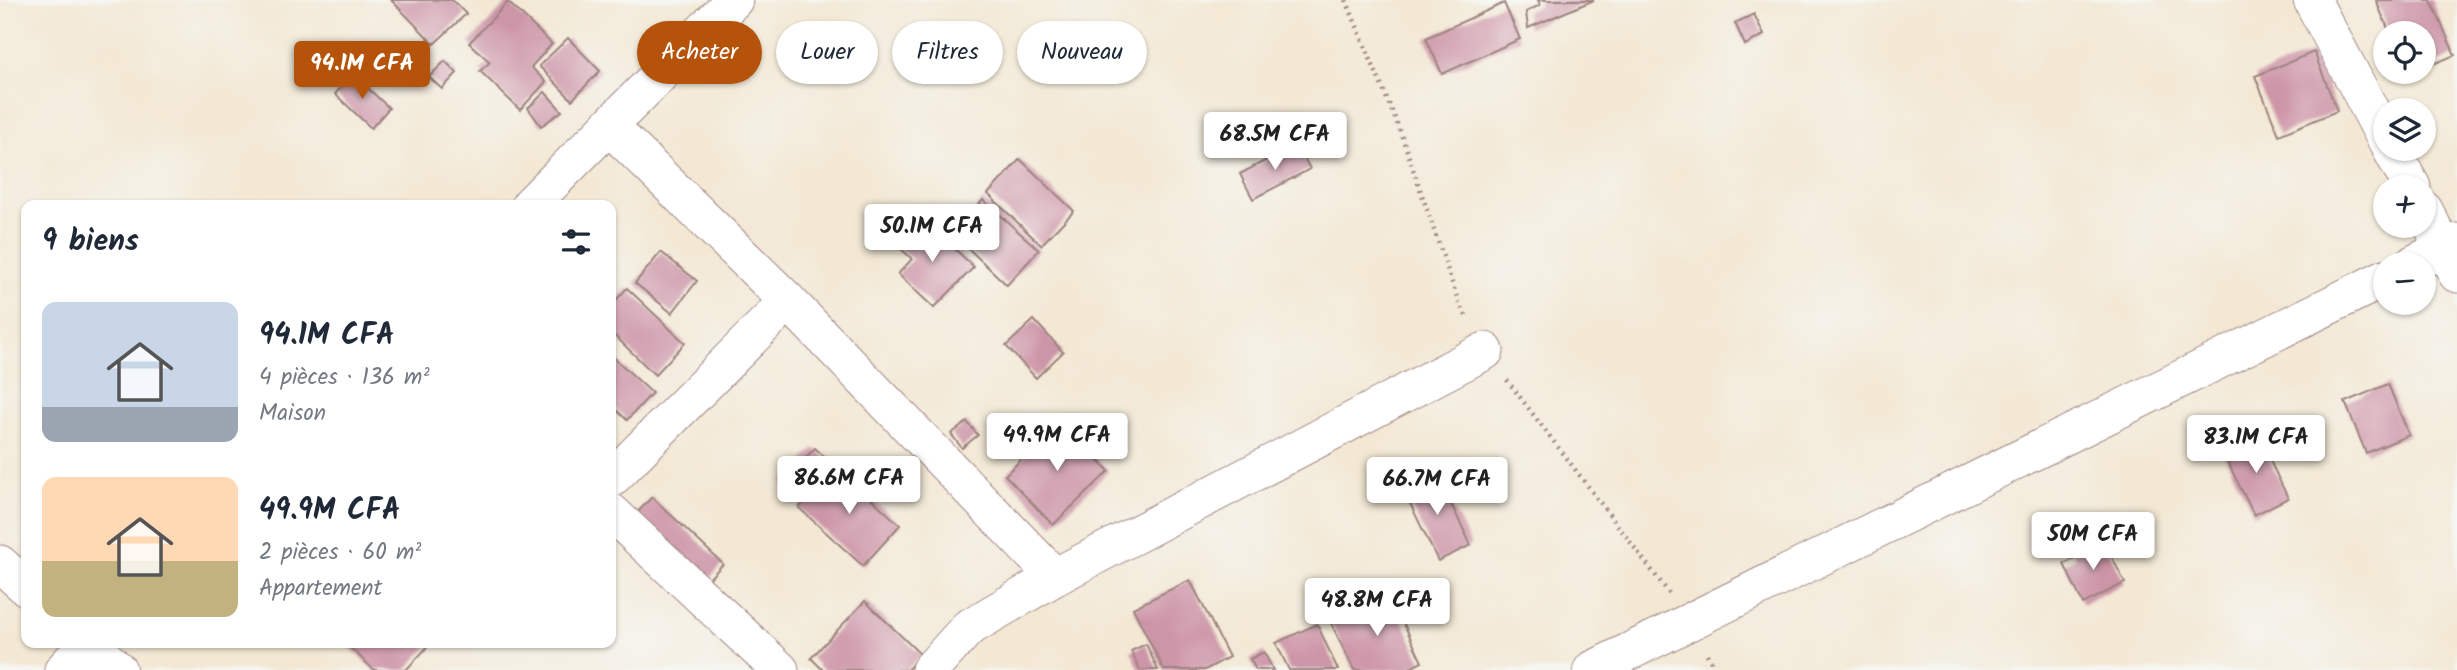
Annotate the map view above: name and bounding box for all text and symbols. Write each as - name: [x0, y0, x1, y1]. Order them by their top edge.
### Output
- chip: Acheter: [637, 21, 762, 84]
- chip: Louer: [776, 21, 878, 84]
- chip: Filtres: [892, 21, 1003, 84]
- chip: Nouveau: [1017, 21, 1147, 84]
- map controls: [2373, 21, 2436, 315]
- button: locate: [2373, 21, 2436, 84]
- pin: 94.1M CFA: [282, 42, 442, 101]
- text: 94.1M CFA: [310, 46, 414, 82]
- button: layers: [2373, 98, 2436, 161]
- pin: 68.5M CFA: [1195, 113, 1355, 172]
- text: 68.5M CFA: [1220, 117, 1330, 153]
- button: +: [2373, 175, 2436, 238]
- pin: 50.1M CFA: [852, 204, 1012, 264]
- text: 50.1M CFA: [880, 209, 984, 245]
- text: 9 biens: [42, 218, 139, 266]
- icon: filters: [557, 223, 595, 261]
- button: −: [2373, 252, 2436, 315]
- text: 94.1M CFA: [259, 312, 395, 360]
- icon: home: [98, 330, 182, 414]
- text: 4 pièces · 136 m²: [259, 360, 429, 396]
- text: Maison: [259, 396, 326, 432]
- pin: 49.9M CFA: [977, 414, 1137, 473]
- pin: 83.1M CFA: [2176, 416, 2336, 475]
- text: 49.9M CFA: [1003, 418, 1111, 454]
- text: 83.1M CFA: [2203, 420, 2309, 456]
- pin: 86.6M CFA: [769, 456, 929, 516]
- pin: 66.7M CFA: [1357, 458, 1517, 517]
- text: 86.6M CFA: [793, 461, 905, 497]
- text: 66.7M CFA: [1383, 462, 1491, 498]
- text: 49.9M CFA: [259, 487, 401, 535]
- icon: home: [98, 505, 182, 589]
- pin: 50M CFA: [2028, 512, 2158, 572]
- text: 50M CFA: [2048, 517, 2138, 553]
- text: 2 pièces · 60 m²: [259, 535, 421, 571]
- text: Appartement: [259, 571, 382, 607]
- pin: 48.8M CFA: [1297, 578, 1457, 638]
- text: 48.8M CFA: [1321, 583, 1433, 619]

